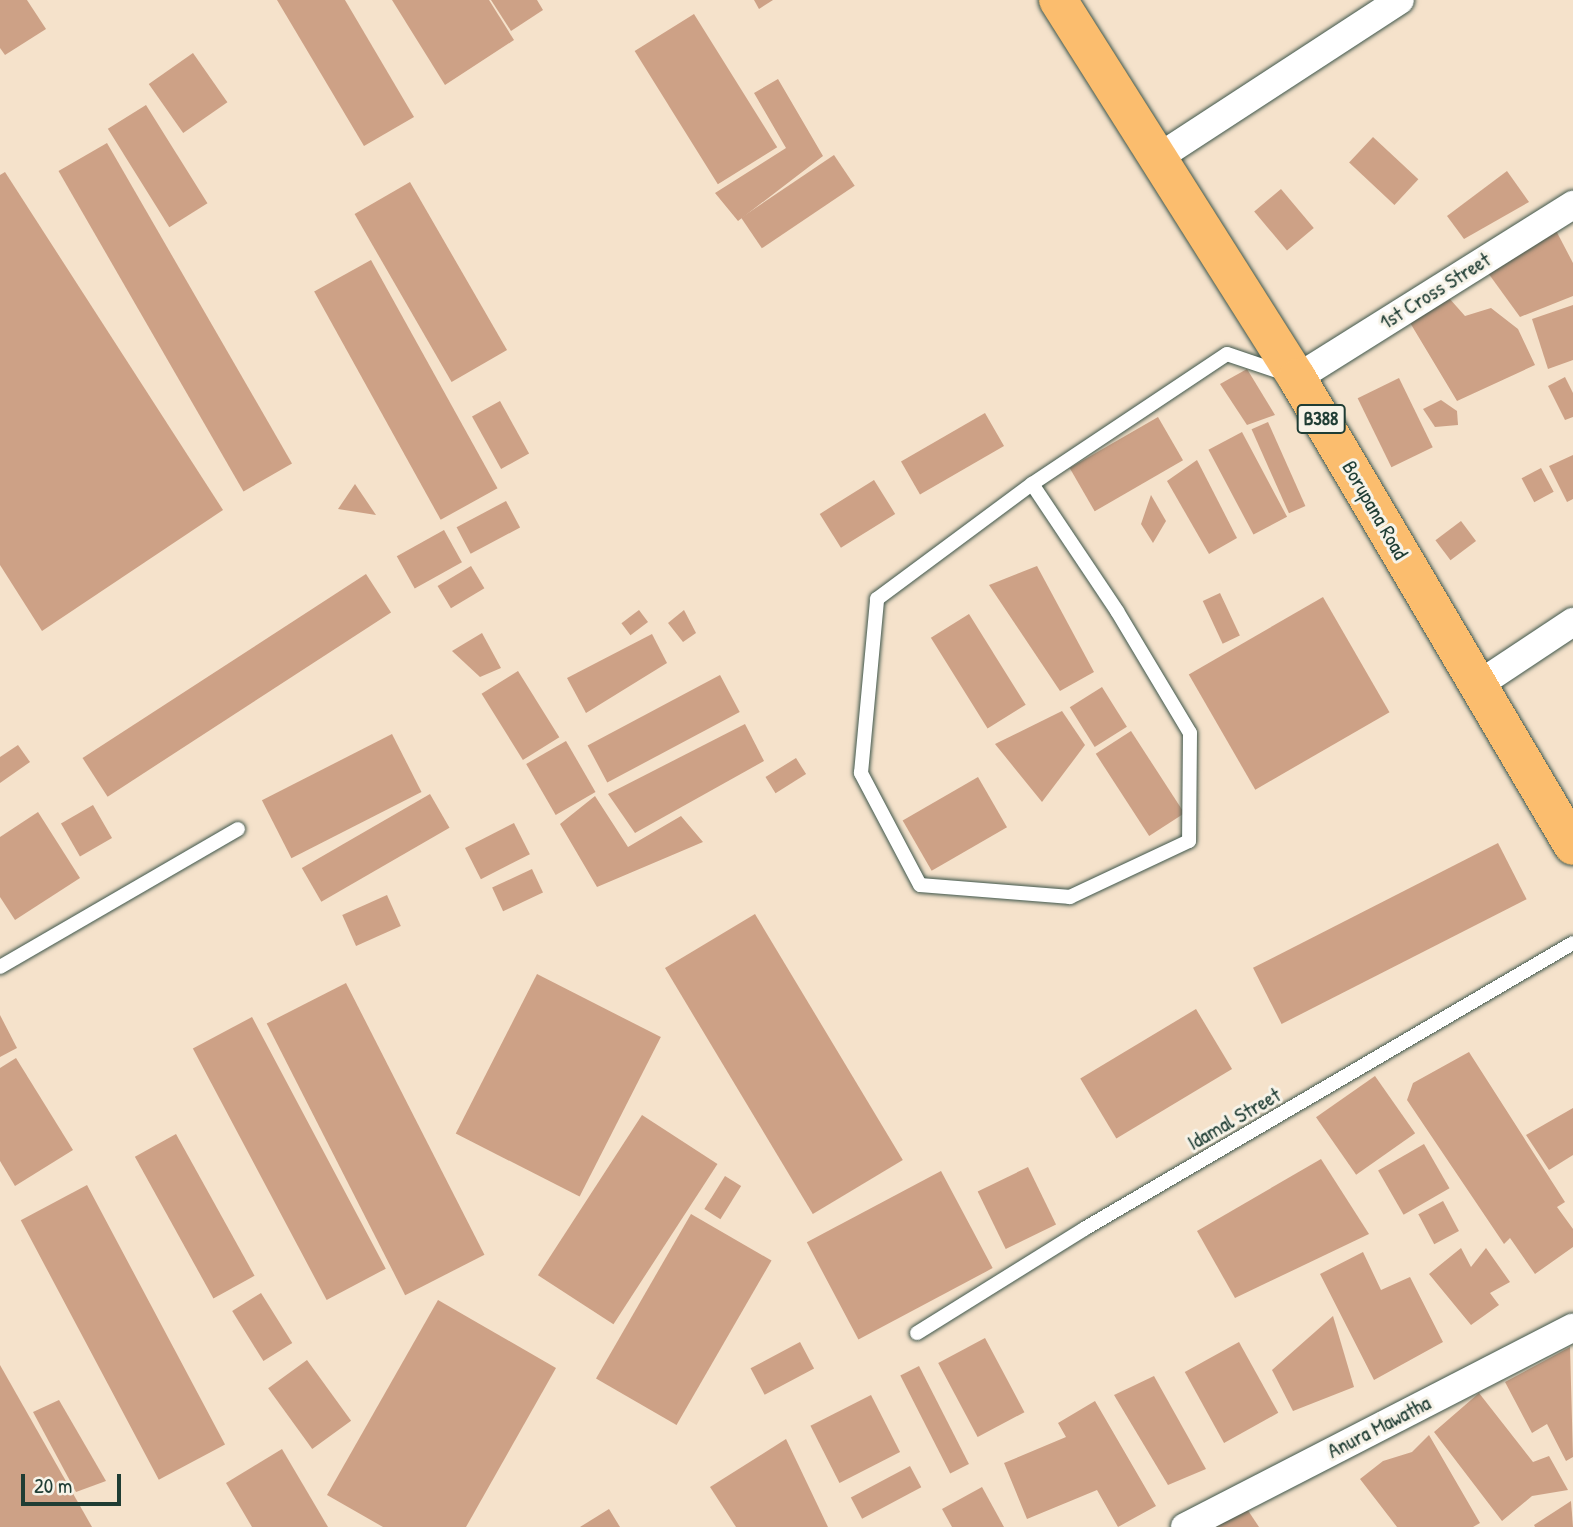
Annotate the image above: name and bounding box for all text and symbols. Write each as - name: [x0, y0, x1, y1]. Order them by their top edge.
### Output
- street label: 1st Cross Street: [1375, 247, 1495, 335]
- road number: B388: [1296, 404, 1346, 434]
- street label: Borupana Road: [1337, 456, 1413, 564]
- street label: Idamal Street: [1183, 1082, 1285, 1156]
- street label: Anura Mawatha: [1323, 1390, 1435, 1464]
- scale bar: [24, 1460, 124, 1504]
- text: 20 m: [34, 1471, 72, 1500]

